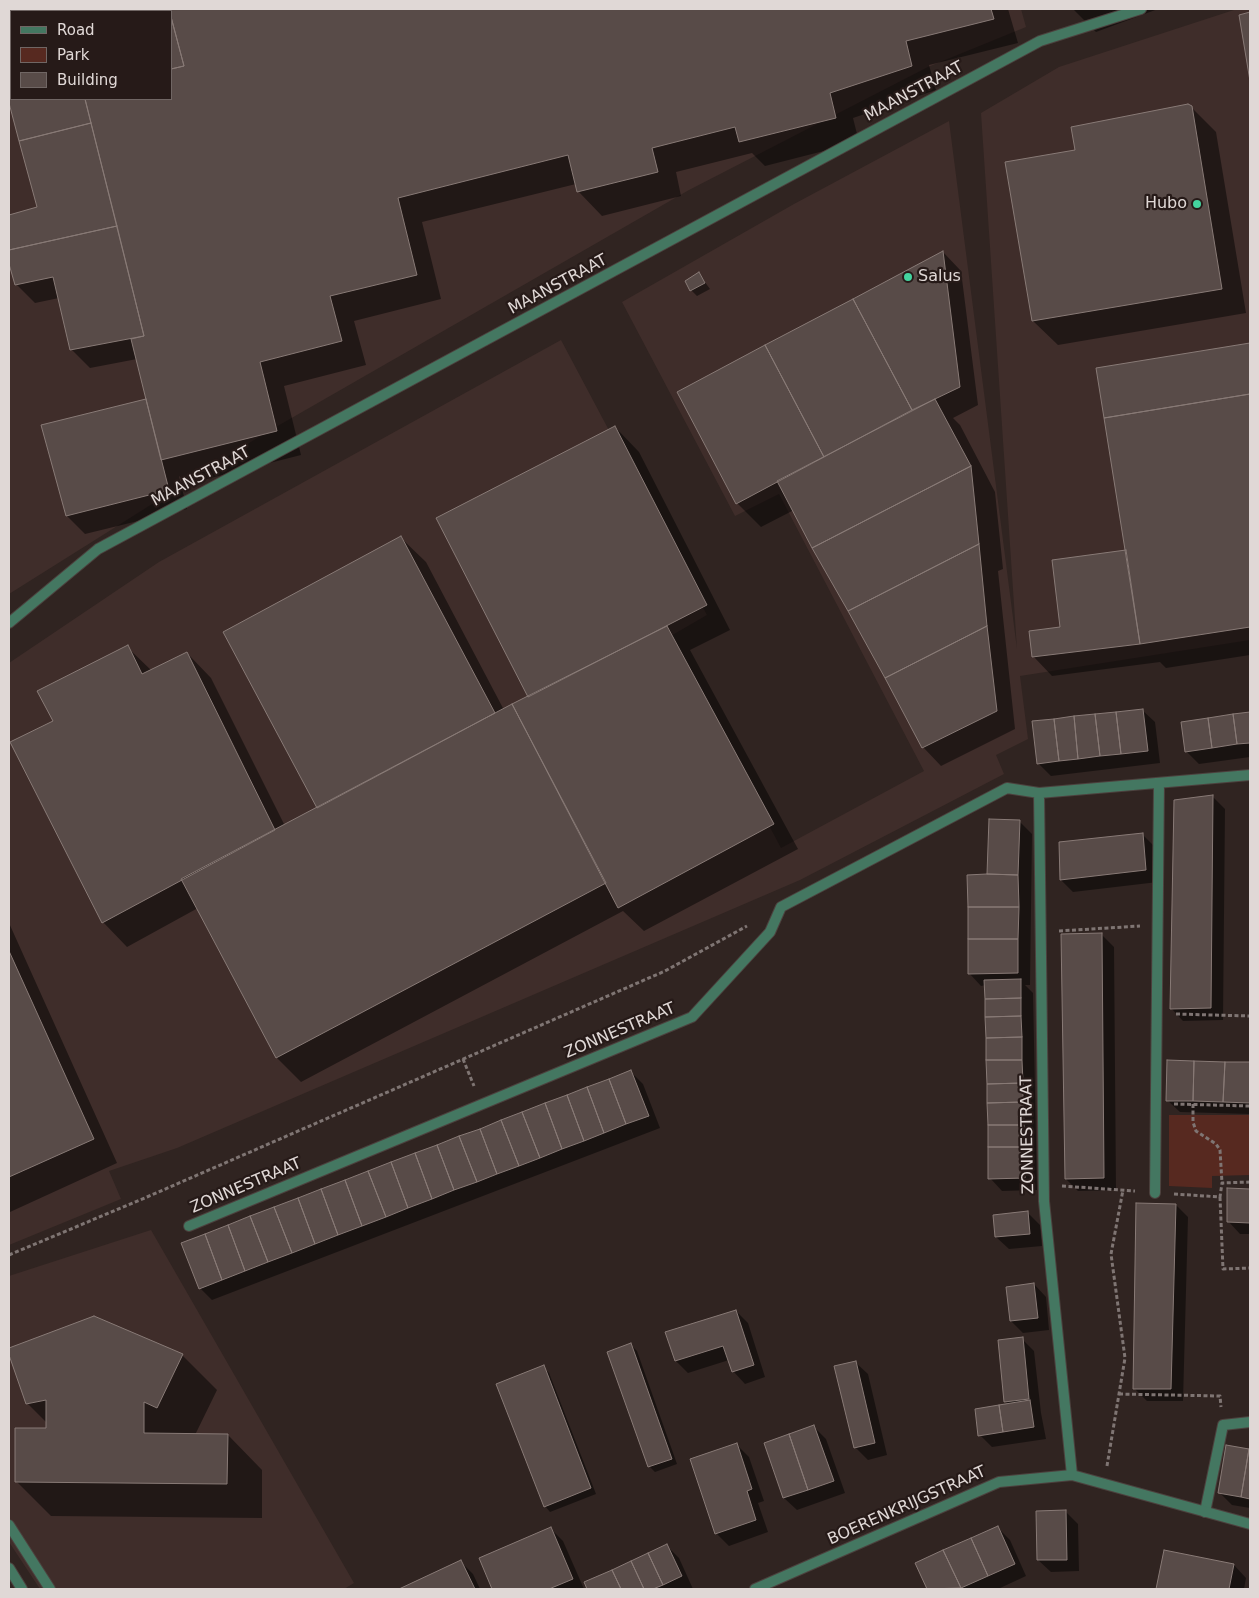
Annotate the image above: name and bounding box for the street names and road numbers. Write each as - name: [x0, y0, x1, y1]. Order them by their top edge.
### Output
- street label: MAANSTRAAT: [861, 58, 967, 126]
- street label: MAANSTRAAT: [505, 251, 611, 319]
- street label: MAANSTRAAT: [148, 443, 254, 511]
- street label: ZONNESTRAAT: [562, 999, 678, 1063]
- street label: ZONNESTRAAT: [1017, 1075, 1039, 1195]
- street label: ZONNESTRAAT: [188, 1154, 304, 1218]
- street label: BOERENKRIJGSTRAAT: [825, 1462, 989, 1550]

